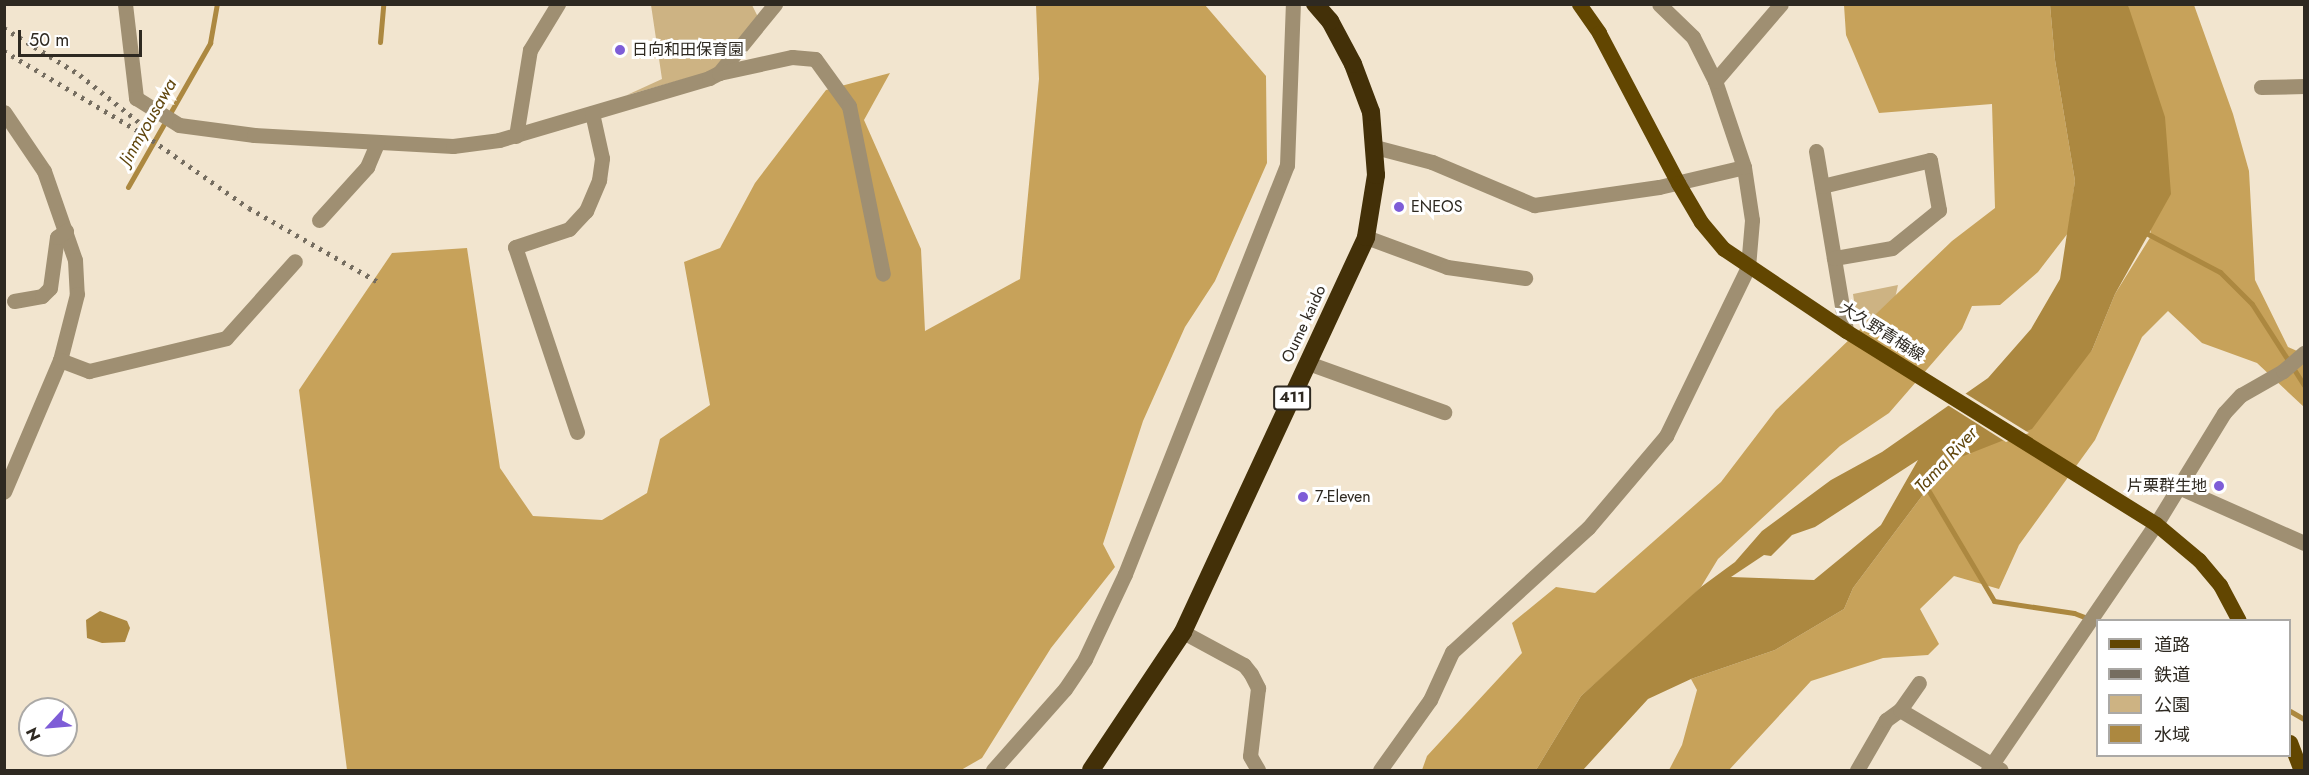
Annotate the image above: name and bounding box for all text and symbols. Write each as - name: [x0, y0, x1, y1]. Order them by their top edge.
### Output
- scale bar: [21, 18, 146, 56]
- text: 50 m: [29, 27, 69, 53]
- place label: 日向和田保育園: [632, 40, 744, 60]
- marker: 日向和田保育園: [613, 43, 627, 57]
- water label: Jinmyousawa: [115, 75, 181, 169]
- place label: ENEOS: [1411, 197, 1462, 217]
- marker: ENEOS: [1392, 200, 1406, 214]
- street label: Oume kaido: [1278, 282, 1330, 366]
- street label: 大久野青梅線: [1836, 298, 1928, 366]
- road number: 411: [1272, 386, 1312, 410]
- water label: Tama River: [1910, 423, 1982, 497]
- place label: 片栗群生地: [2127, 476, 2207, 496]
- marker: 片栗群生地: [2212, 479, 2226, 493]
- place label: 7-Eleven: [1315, 487, 1371, 507]
- marker: 7-Eleven: [1296, 490, 1310, 504]
- legend: [2096, 619, 2291, 757]
- text: 道路: [2154, 632, 2190, 658]
- text: 鉄道: [2154, 662, 2190, 688]
- text: 公園: [2154, 692, 2190, 718]
- north arrow: [18, 697, 78, 757]
- text: 水域: [2154, 722, 2190, 748]
- text: N: [20, 723, 46, 745]

